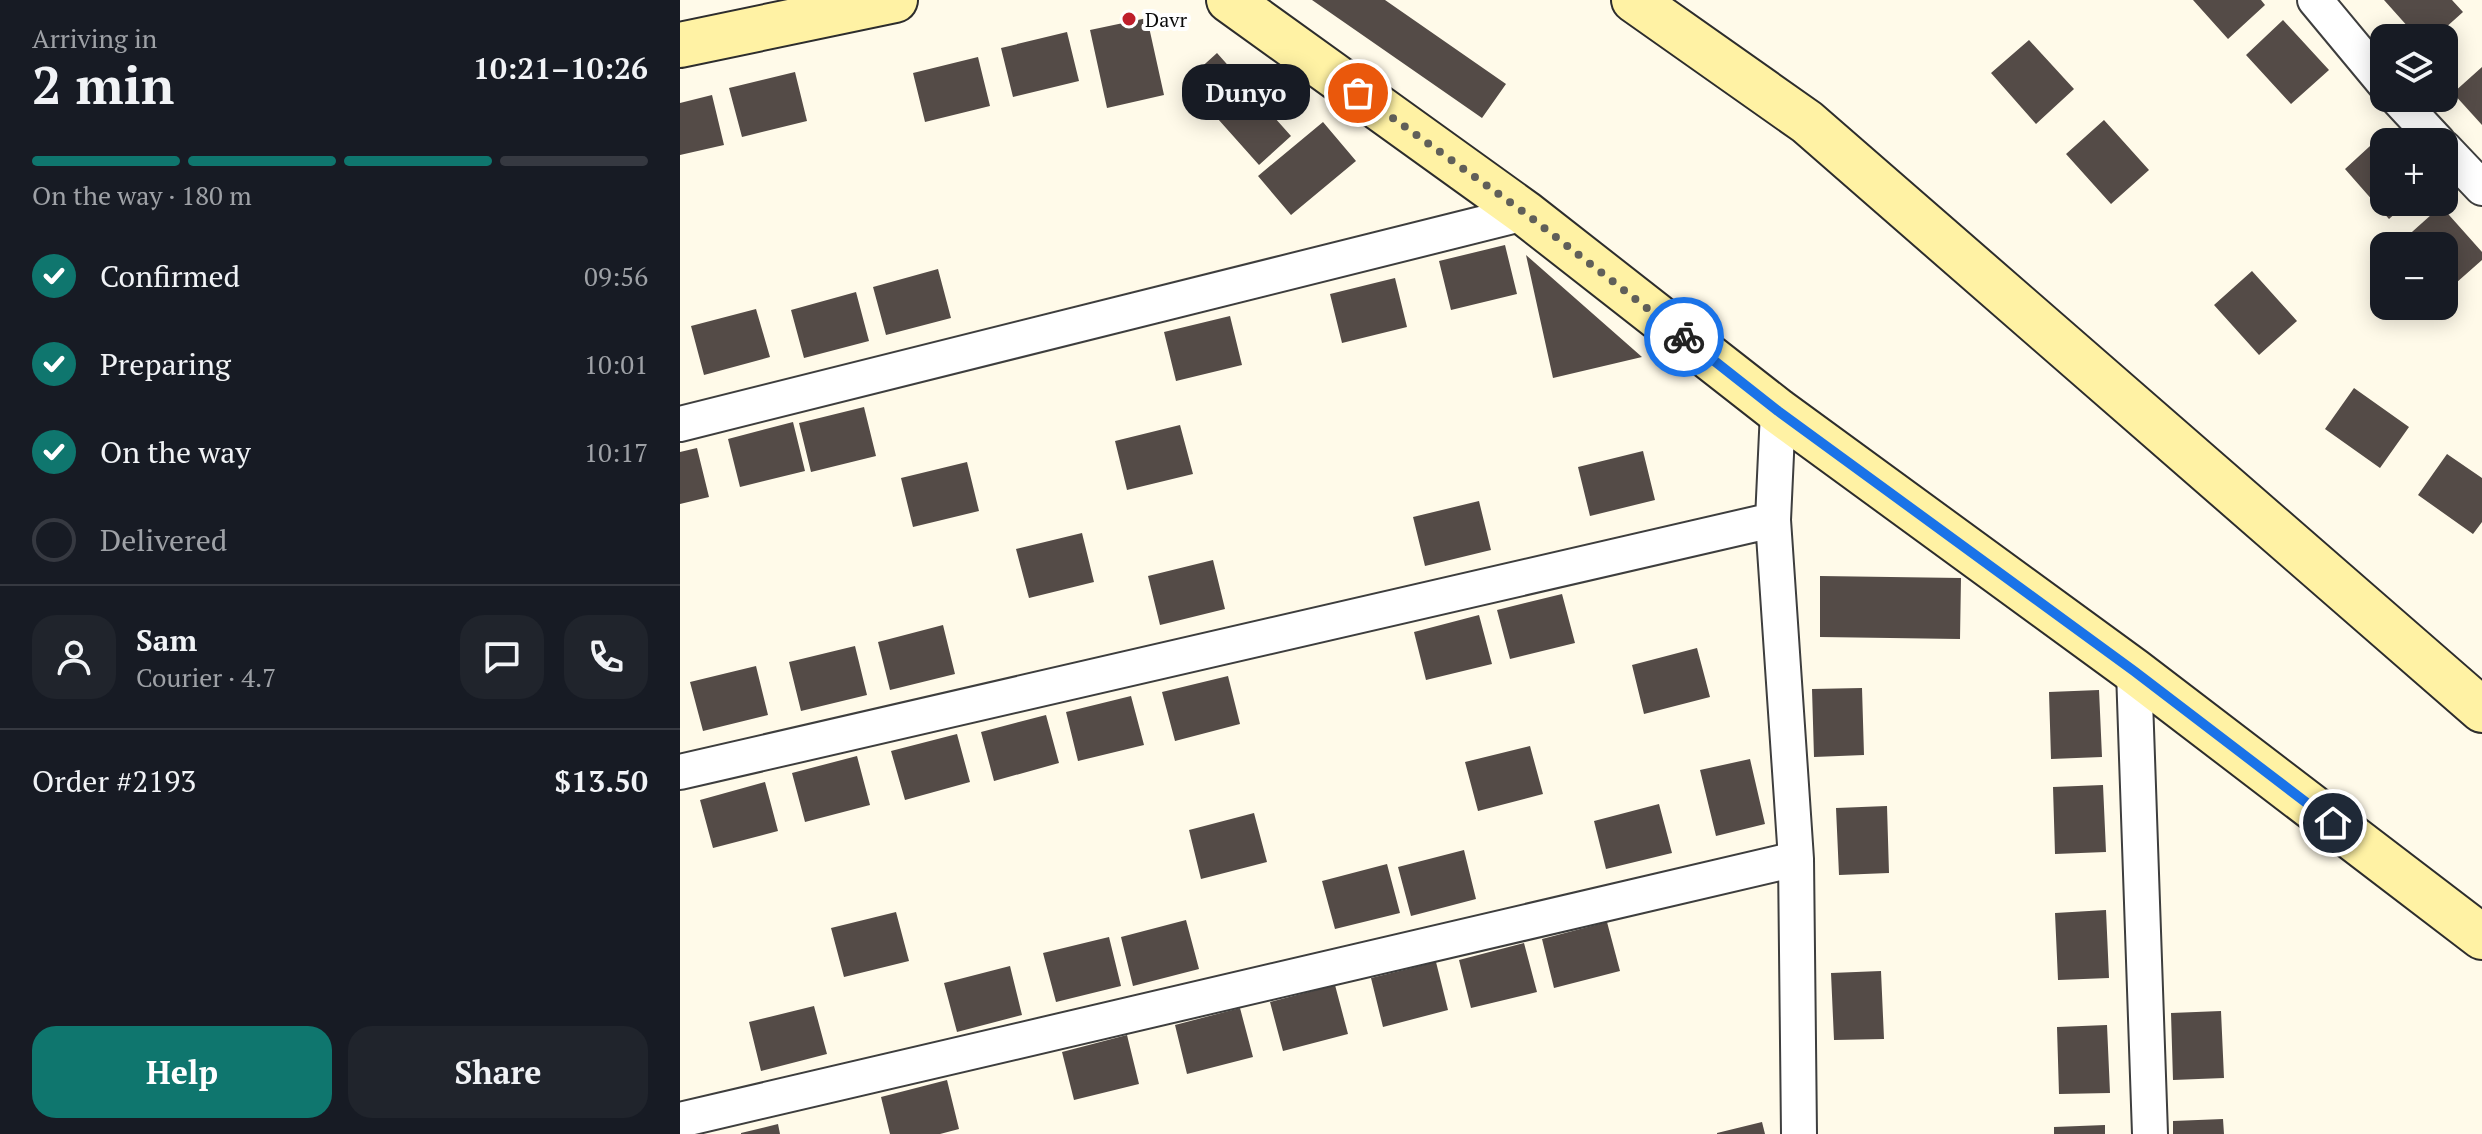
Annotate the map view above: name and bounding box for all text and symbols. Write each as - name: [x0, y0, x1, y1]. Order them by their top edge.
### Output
- place label: Davr: [1145, 6, 1187, 33]
- marker: Davr: [1120, 10, 1138, 28]
- text: Arriving in: [32, 21, 157, 55]
- map controls: [2370, 24, 2458, 320]
- button: layers: [2370, 24, 2458, 112]
- text: 10:21–10:26: [473, 48, 648, 88]
- text: 2 min: [32, 50, 174, 119]
- pin: [1324, 59, 1392, 127]
- callout: Dunyo: [1182, 65, 1310, 121]
- icon: bag: [1336, 71, 1380, 115]
- text: Dunyo: [1206, 75, 1286, 109]
- button: +: [2370, 128, 2458, 216]
- text: On the way · 180 m: [32, 178, 252, 212]
- button: −: [2370, 232, 2458, 320]
- icon: check: [32, 254, 76, 298]
- text: Confirmed: [100, 256, 240, 296]
- text: 09:56: [584, 259, 648, 293]
- courier: [1644, 297, 1724, 377]
- icon: bike: [1662, 315, 1706, 359]
- icon: check: [32, 342, 76, 386]
- text: Preparing: [100, 344, 231, 384]
- text: 10:01: [584, 347, 648, 381]
- icon: check: [32, 430, 76, 474]
- text: On the way: [100, 432, 251, 472]
- text: 10:17: [584, 435, 648, 469]
- text: Delivered: [100, 520, 227, 560]
- button: person: [32, 615, 116, 699]
- button: chat: [460, 615, 544, 699]
- button: phone: [564, 615, 648, 699]
- text: Sam: [136, 620, 197, 660]
- text: Courier · 4.7: [136, 660, 276, 694]
- text: Order #2193: [32, 761, 196, 801]
- text: $13.50: [554, 761, 648, 801]
- pin: [2299, 789, 2367, 857]
- icon: home: [2311, 801, 2355, 845]
- button: Help: [32, 1026, 332, 1118]
- button: Share: [348, 1026, 648, 1118]

